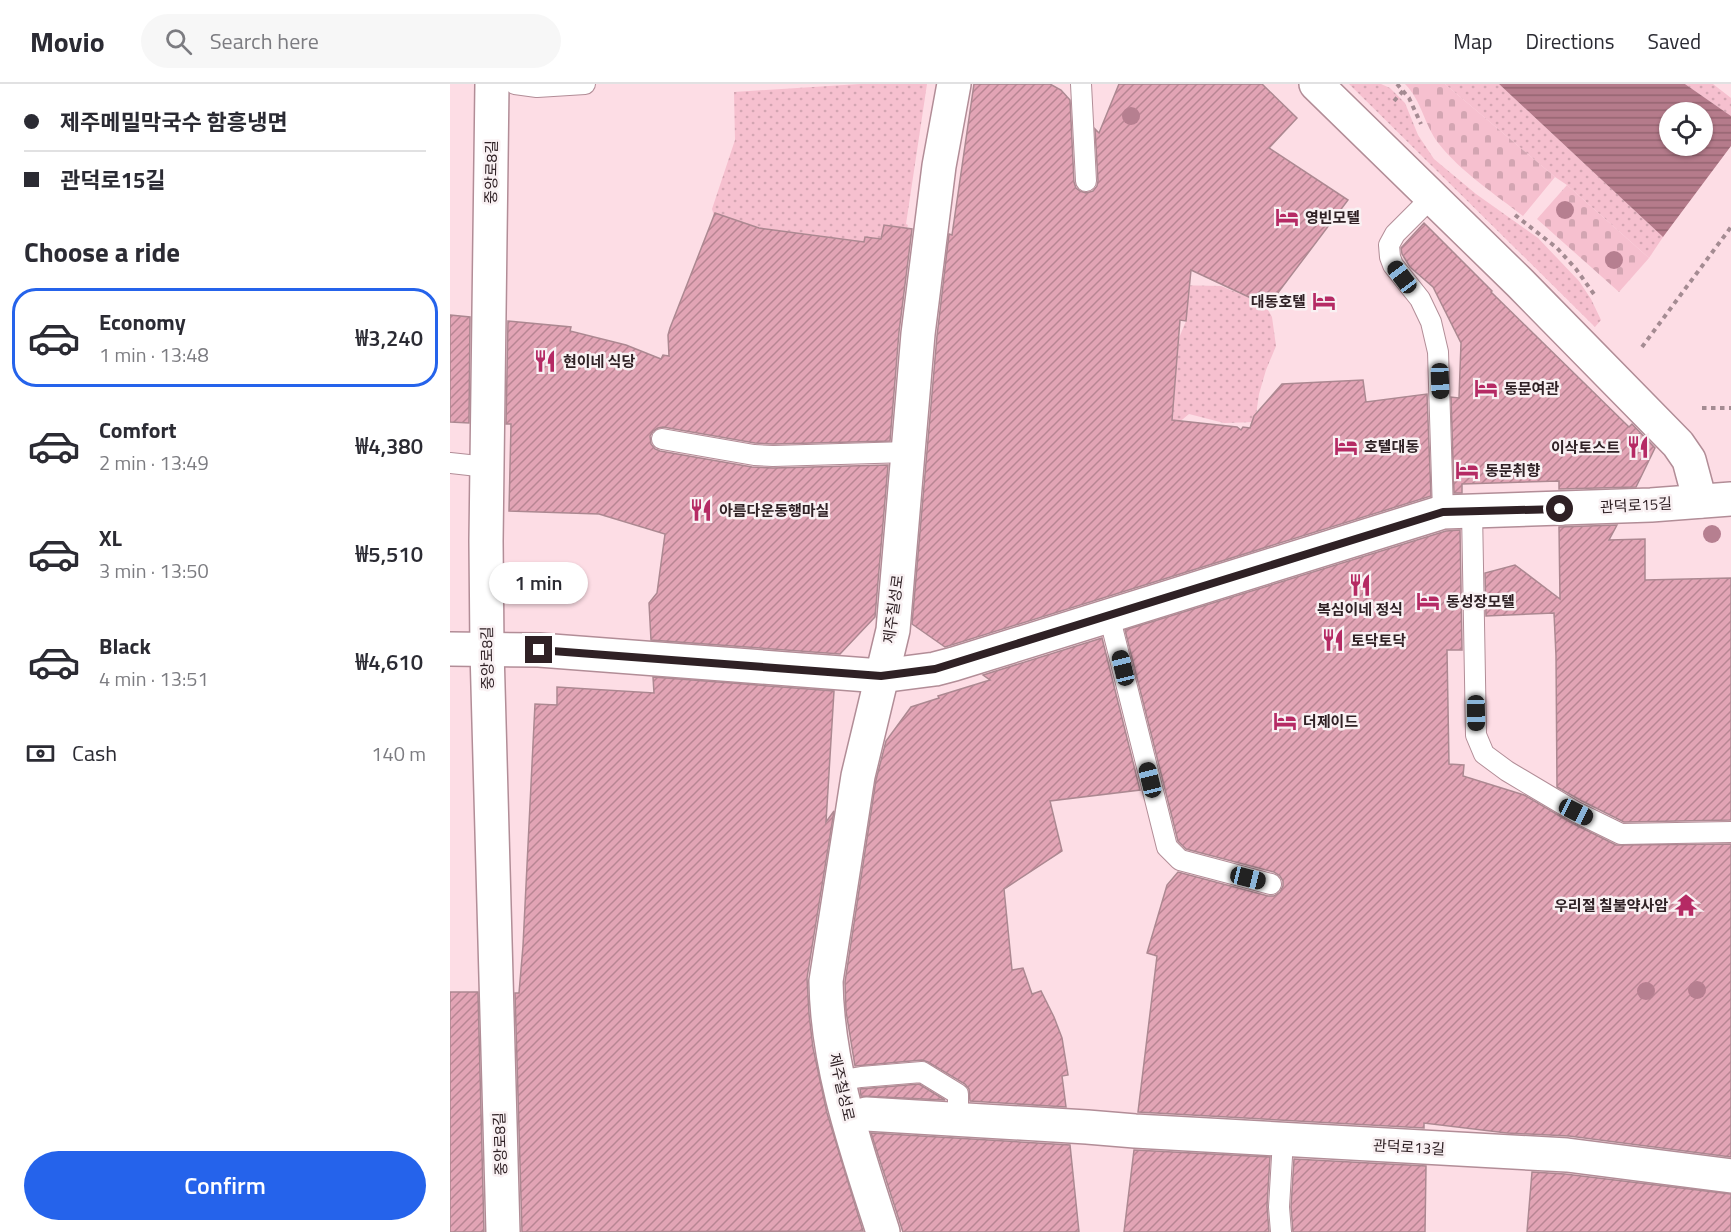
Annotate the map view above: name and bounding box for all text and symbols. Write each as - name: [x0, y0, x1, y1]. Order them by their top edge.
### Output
- search box: [141, 14, 561, 68]
- text: Movio: [30, 20, 105, 63]
- text: Search here: [210, 24, 319, 58]
- icon: search: [162, 25, 195, 58]
- text: Map: [1453, 25, 1493, 57]
- text: Directions: [1526, 25, 1615, 57]
- text: Saved: [1648, 25, 1701, 57]
- map controls: [1659, 102, 1713, 156]
- button: locate: [1659, 102, 1713, 156]
- text: 제주메밀막국수 함흥냉면: [60, 105, 287, 139]
- street label: 중앙로8길: [479, 140, 503, 204]
- text: 관덕로15길: [60, 163, 166, 197]
- hotel icon: 영빈모텔: [1274, 204, 1300, 230]
- place label: 영빈모텔: [1305, 206, 1360, 229]
- text: Choose a ride: [24, 231, 180, 272]
- car: [1384, 257, 1420, 297]
- hotel icon: 대동호텔: [1311, 288, 1337, 314]
- place label: 대동호텔: [1251, 290, 1306, 313]
- text: Economy: [99, 305, 186, 339]
- icon: car: [27, 311, 81, 365]
- text: ₩3,240: [356, 321, 423, 355]
- text: 1 min · 13:48: [99, 339, 209, 370]
- restaurant icon: 현이네 식당: [532, 348, 558, 374]
- place label: 현이네 식당: [563, 350, 636, 373]
- car: [1430, 363, 1450, 399]
- hotel icon: 동문여관: [1473, 375, 1499, 401]
- place label: 동문여관: [1504, 377, 1559, 400]
- text: Comfort: [99, 413, 177, 447]
- icon: car: [27, 419, 81, 473]
- text: ₩4,380: [356, 429, 423, 463]
- hotel icon: 호텔대동: [1333, 433, 1359, 459]
- restaurant icon: 이삭토스트: [1625, 434, 1651, 460]
- place label: 호텔대동: [1364, 435, 1419, 458]
- place label: 이삭토스트: [1551, 436, 1620, 459]
- text: 2 min · 13:49: [99, 447, 209, 478]
- hotel icon: 동문취향: [1454, 457, 1480, 483]
- place label: 동문취향: [1485, 459, 1540, 482]
- street label: 관덕로15길: [1599, 492, 1673, 518]
- route start: [1546, 495, 1573, 522]
- restaurant icon: 아름다운동행마실: [688, 497, 714, 523]
- place label: 아름다운동행마실: [719, 499, 829, 522]
- text: XL: [99, 521, 122, 555]
- icon: car: [27, 527, 81, 581]
- text: ₩5,510: [356, 537, 423, 571]
- text: 3 min · 13:50: [99, 555, 209, 586]
- callout: 1 min: [490, 563, 588, 605]
- text: 1 min: [514, 567, 563, 598]
- restaurant icon: 복심이네 정식: [1347, 572, 1373, 598]
- street label: 제주칠성로: [877, 573, 909, 645]
- hotel icon: 동성장모텔: [1415, 588, 1441, 614]
- place label: 동성장모텔: [1446, 590, 1515, 613]
- place label: 복심이네 정식: [1317, 598, 1403, 621]
- street label: 중앙로8길: [475, 626, 499, 690]
- restaurant icon: 토닥토닥: [1320, 627, 1346, 653]
- text: Black: [99, 629, 151, 663]
- place label: 토닥토닥: [1351, 629, 1406, 652]
- icon: car: [27, 635, 81, 689]
- route end: [525, 636, 552, 663]
- text: ₩4,610: [356, 645, 423, 679]
- car: [1110, 648, 1136, 688]
- text: 4 min · 13:51: [99, 663, 209, 694]
- car: [1467, 695, 1485, 731]
- hotel icon: 더제이드: [1272, 708, 1298, 734]
- place label: 더제이드: [1303, 710, 1358, 733]
- text: Cash: [72, 736, 117, 770]
- icon: cash: [24, 737, 57, 770]
- text: 140 m: [371, 738, 426, 769]
- car: [1137, 760, 1163, 800]
- car: [1556, 796, 1596, 828]
- car: [1228, 865, 1268, 891]
- temple icon: 우리절 칠불약사암: [1673, 892, 1699, 918]
- place label: 우리절 칠불약사암: [1554, 894, 1668, 917]
- street label: 제주칠성로: [823, 1051, 861, 1123]
- street label: 중앙로8길: [487, 1112, 513, 1176]
- street label: 관덕로13길: [1372, 1134, 1446, 1160]
- button: Confirm: [24, 1151, 426, 1220]

